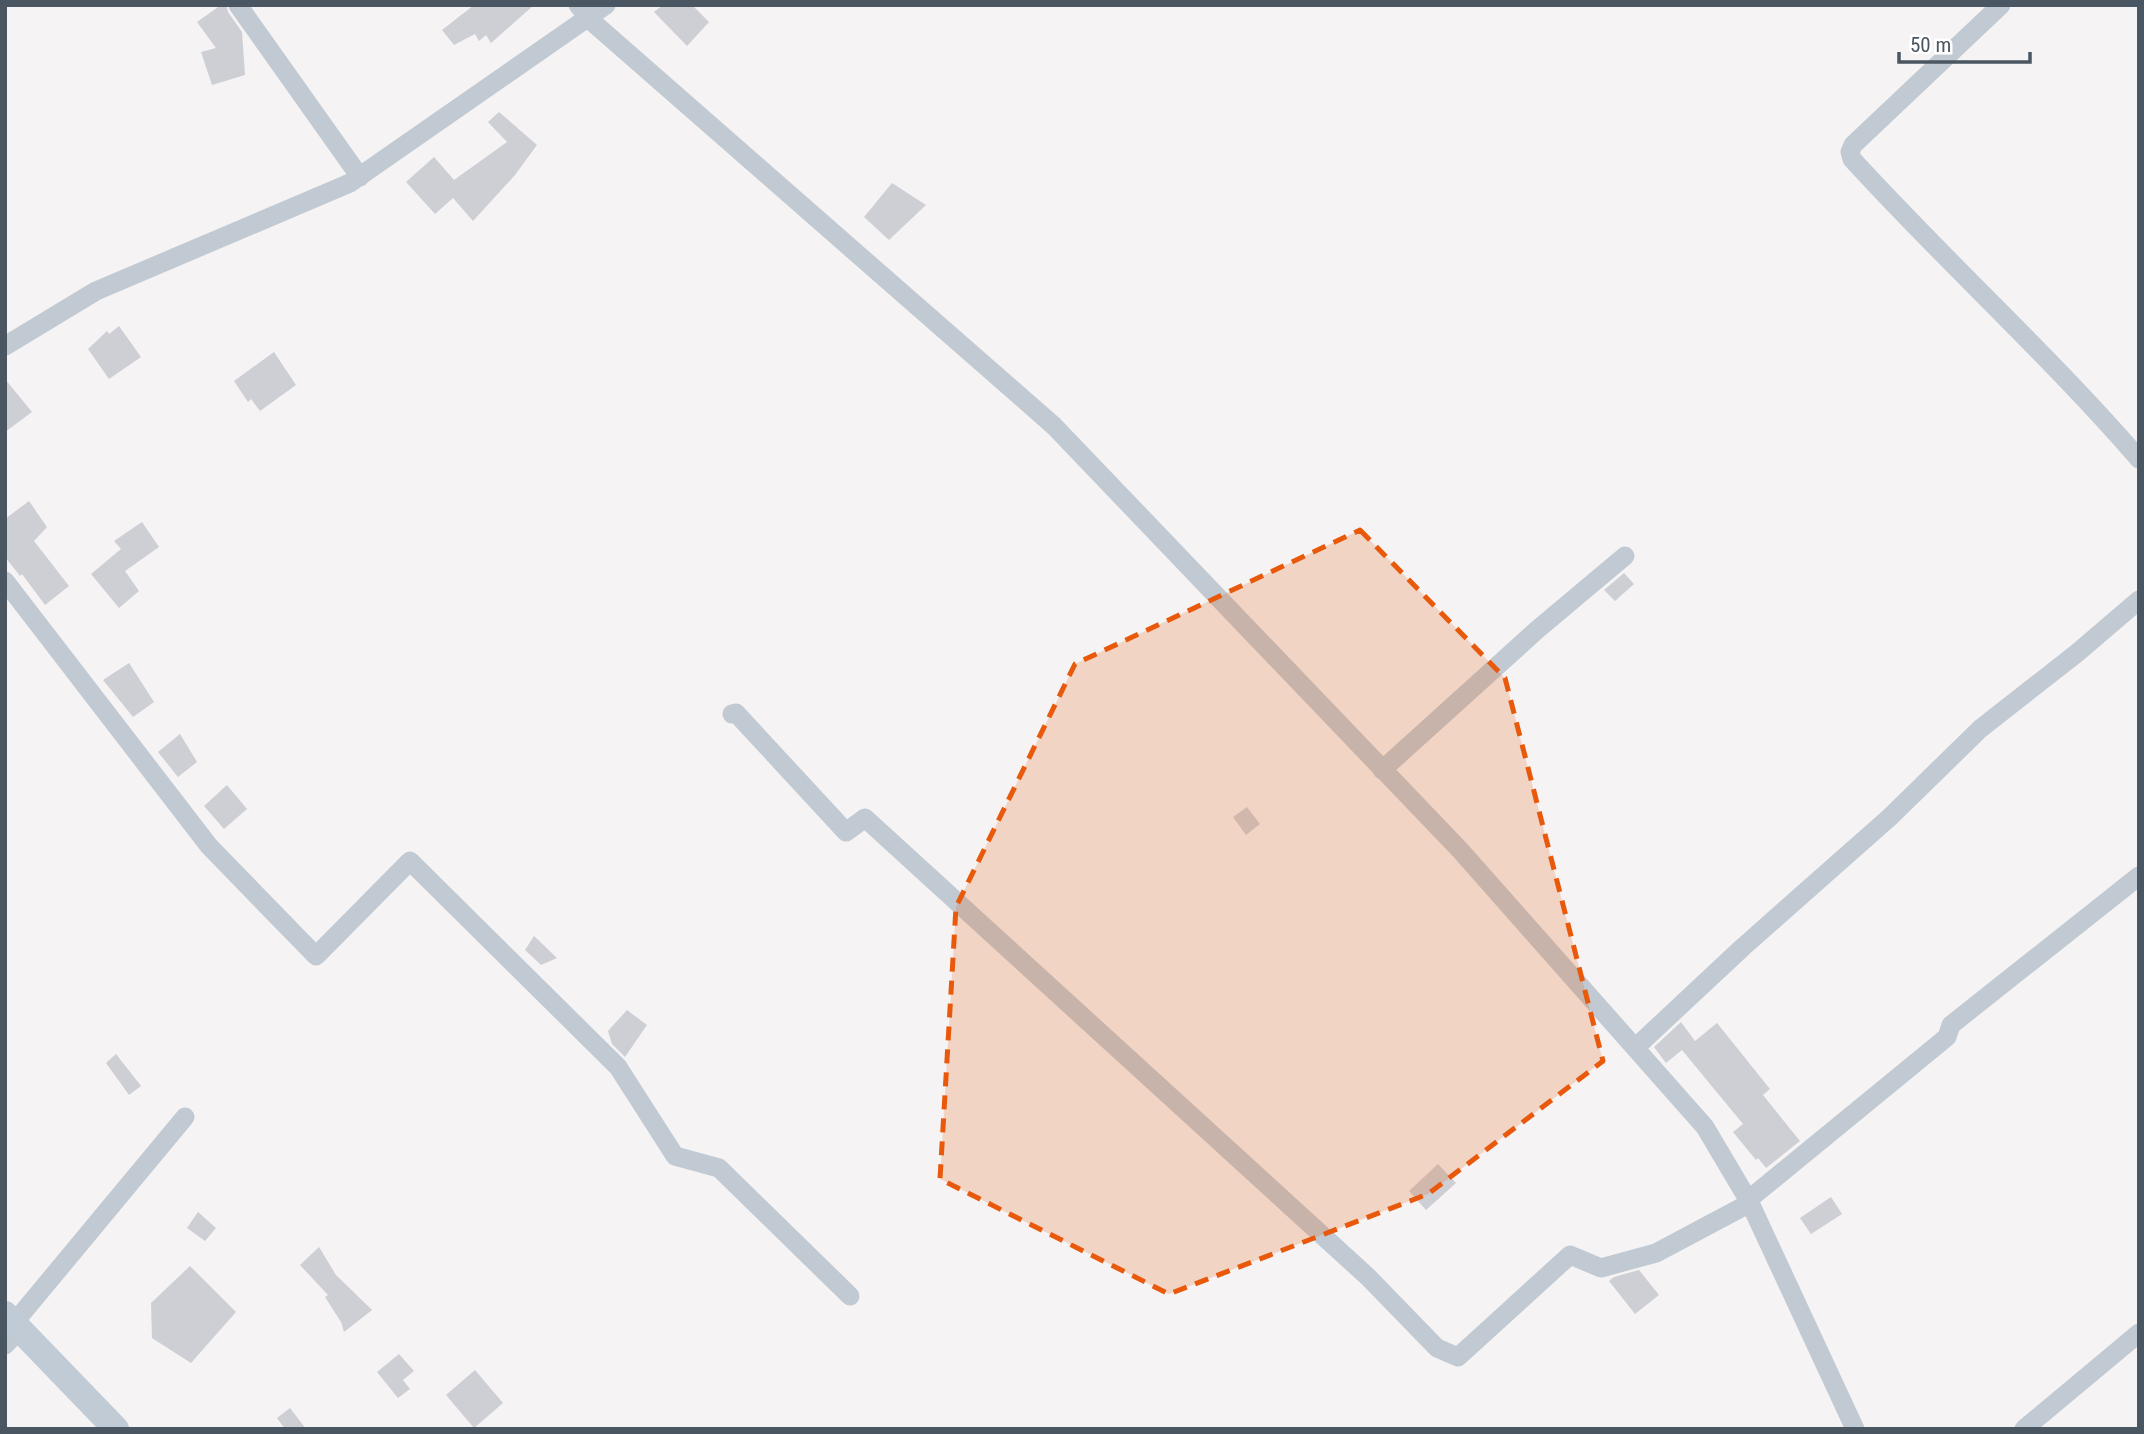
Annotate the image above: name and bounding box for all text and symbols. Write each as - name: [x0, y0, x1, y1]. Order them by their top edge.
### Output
- scale bar: [1899, 21, 2030, 65]
- text: 50 m: [1910, 33, 1951, 57]

